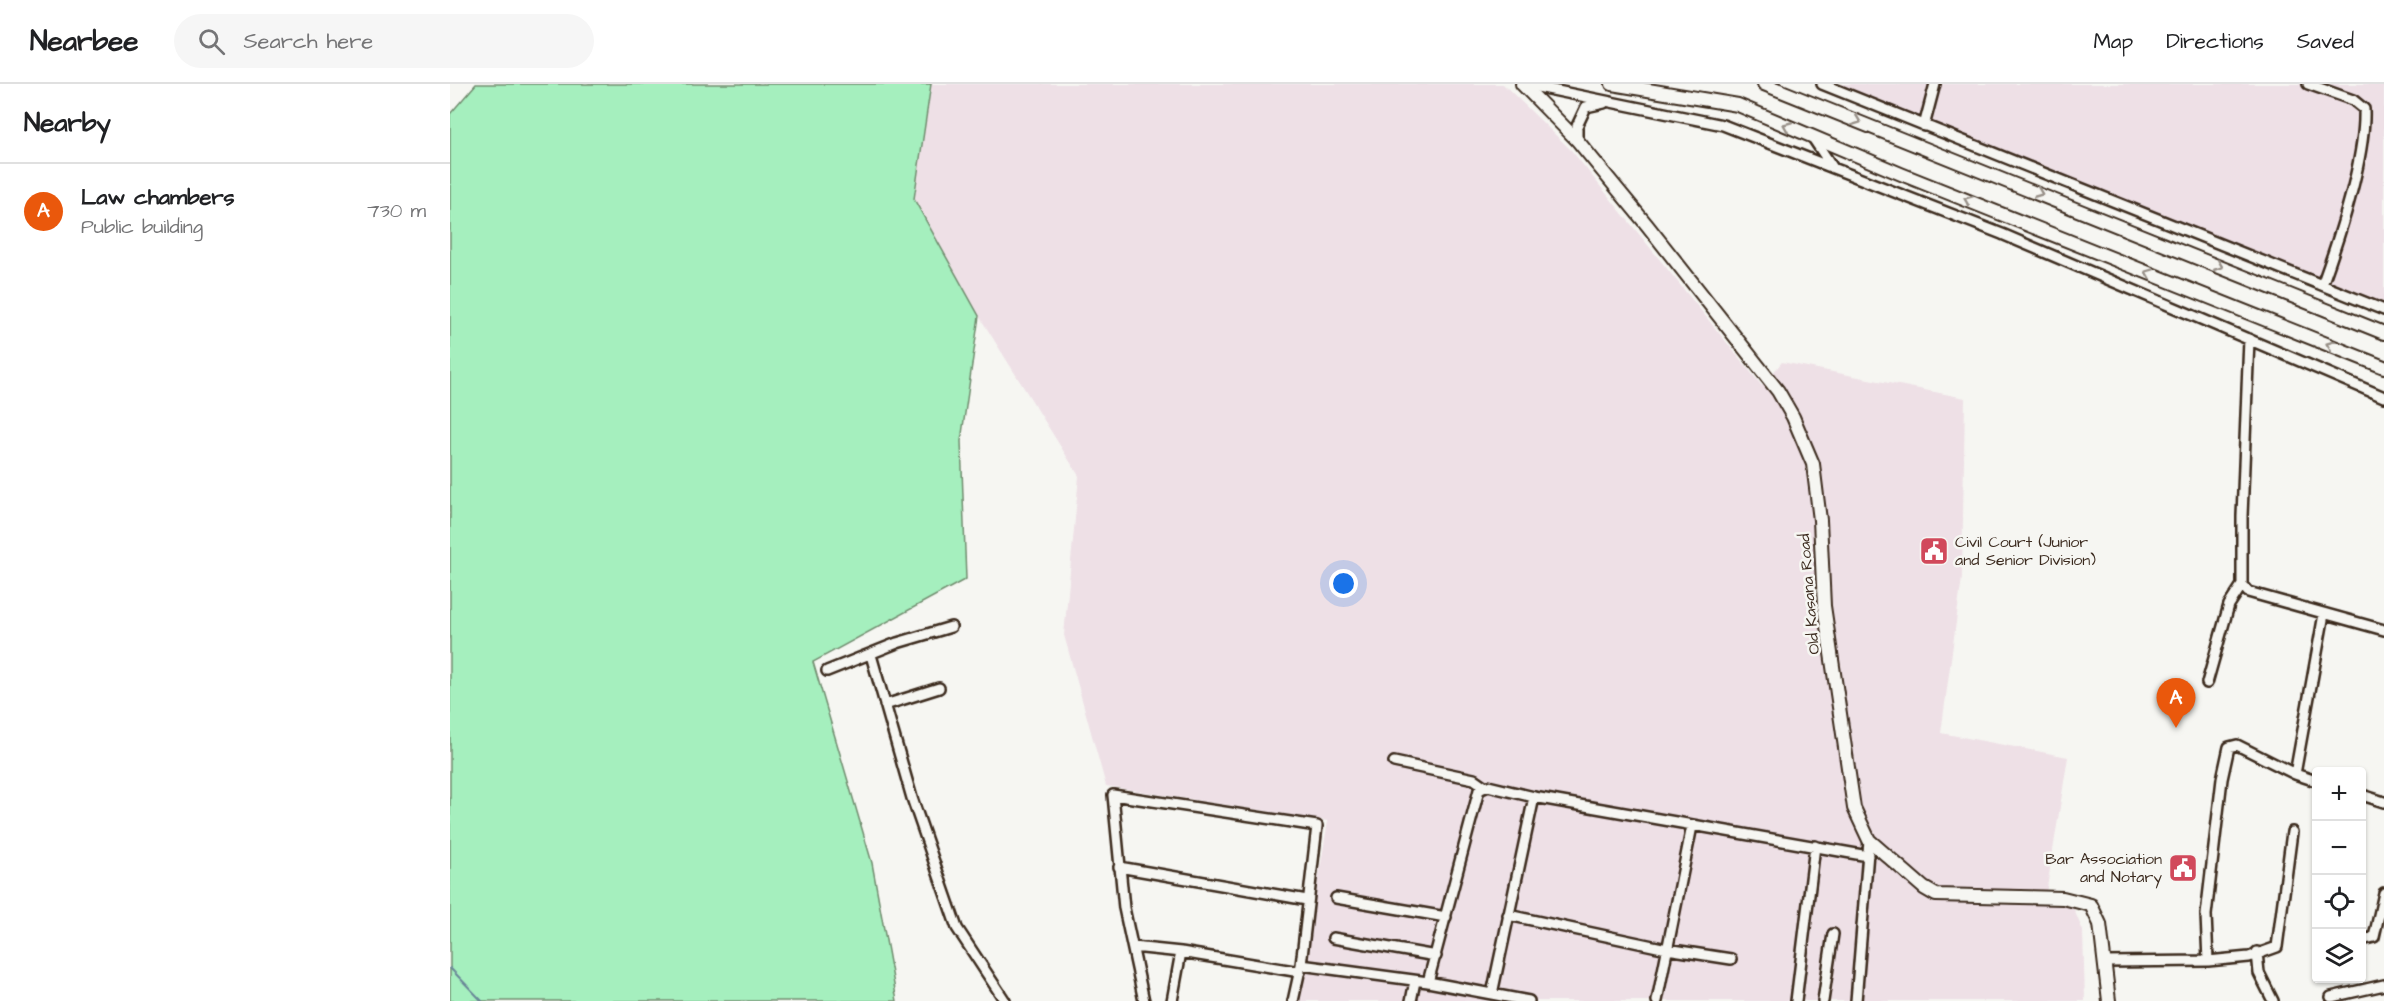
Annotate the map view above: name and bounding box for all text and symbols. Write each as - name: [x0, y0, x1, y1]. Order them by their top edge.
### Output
- search box: [174, 14, 594, 68]
- text: Nearbee: [30, 22, 138, 61]
- icon: search: [195, 25, 228, 58]
- text: Search here: [243, 26, 373, 57]
- text: Map: [2093, 27, 2133, 56]
- text: Directions: [2166, 27, 2264, 56]
- text: Saved: [2297, 27, 2354, 56]
- text: Nearby: [24, 105, 111, 141]
- one-way arrow: [1851, 114, 1862, 126]
- one-way arrow: [1783, 121, 1794, 133]
- text: Law chambers: [81, 182, 235, 213]
- one-way arrow: [2032, 186, 2043, 198]
- one-way arrow: [1963, 195, 1973, 208]
- text: A: [37, 197, 50, 225]
- text: 730 m: [367, 197, 426, 225]
- text: Public building: [81, 213, 203, 241]
- one-way arrow: [2213, 259, 2224, 271]
- one-way arrow: [2144, 268, 2155, 280]
- one-way arrow: [2325, 340, 2335, 353]
- place label: Civil Court (Junior and Senior Division): [1955, 531, 2096, 571]
- street label: Old Kasana Road: [1793, 533, 1825, 655]
- public building icon: Civil Court (Junior and Senior Division): [1918, 535, 1950, 567]
- your location: [1329, 569, 1358, 598]
- pin: A: [2156, 678, 2196, 728]
- map controls: [2312, 767, 2366, 983]
- button: +: [2312, 767, 2366, 821]
- button: −: [2312, 821, 2366, 875]
- place label: Bar Association and Notary: [2045, 848, 2162, 889]
- public building icon: Bar Association and Notary: [2167, 852, 2199, 884]
- button: locate: [2312, 875, 2366, 929]
- button: layers: [2312, 929, 2366, 983]

